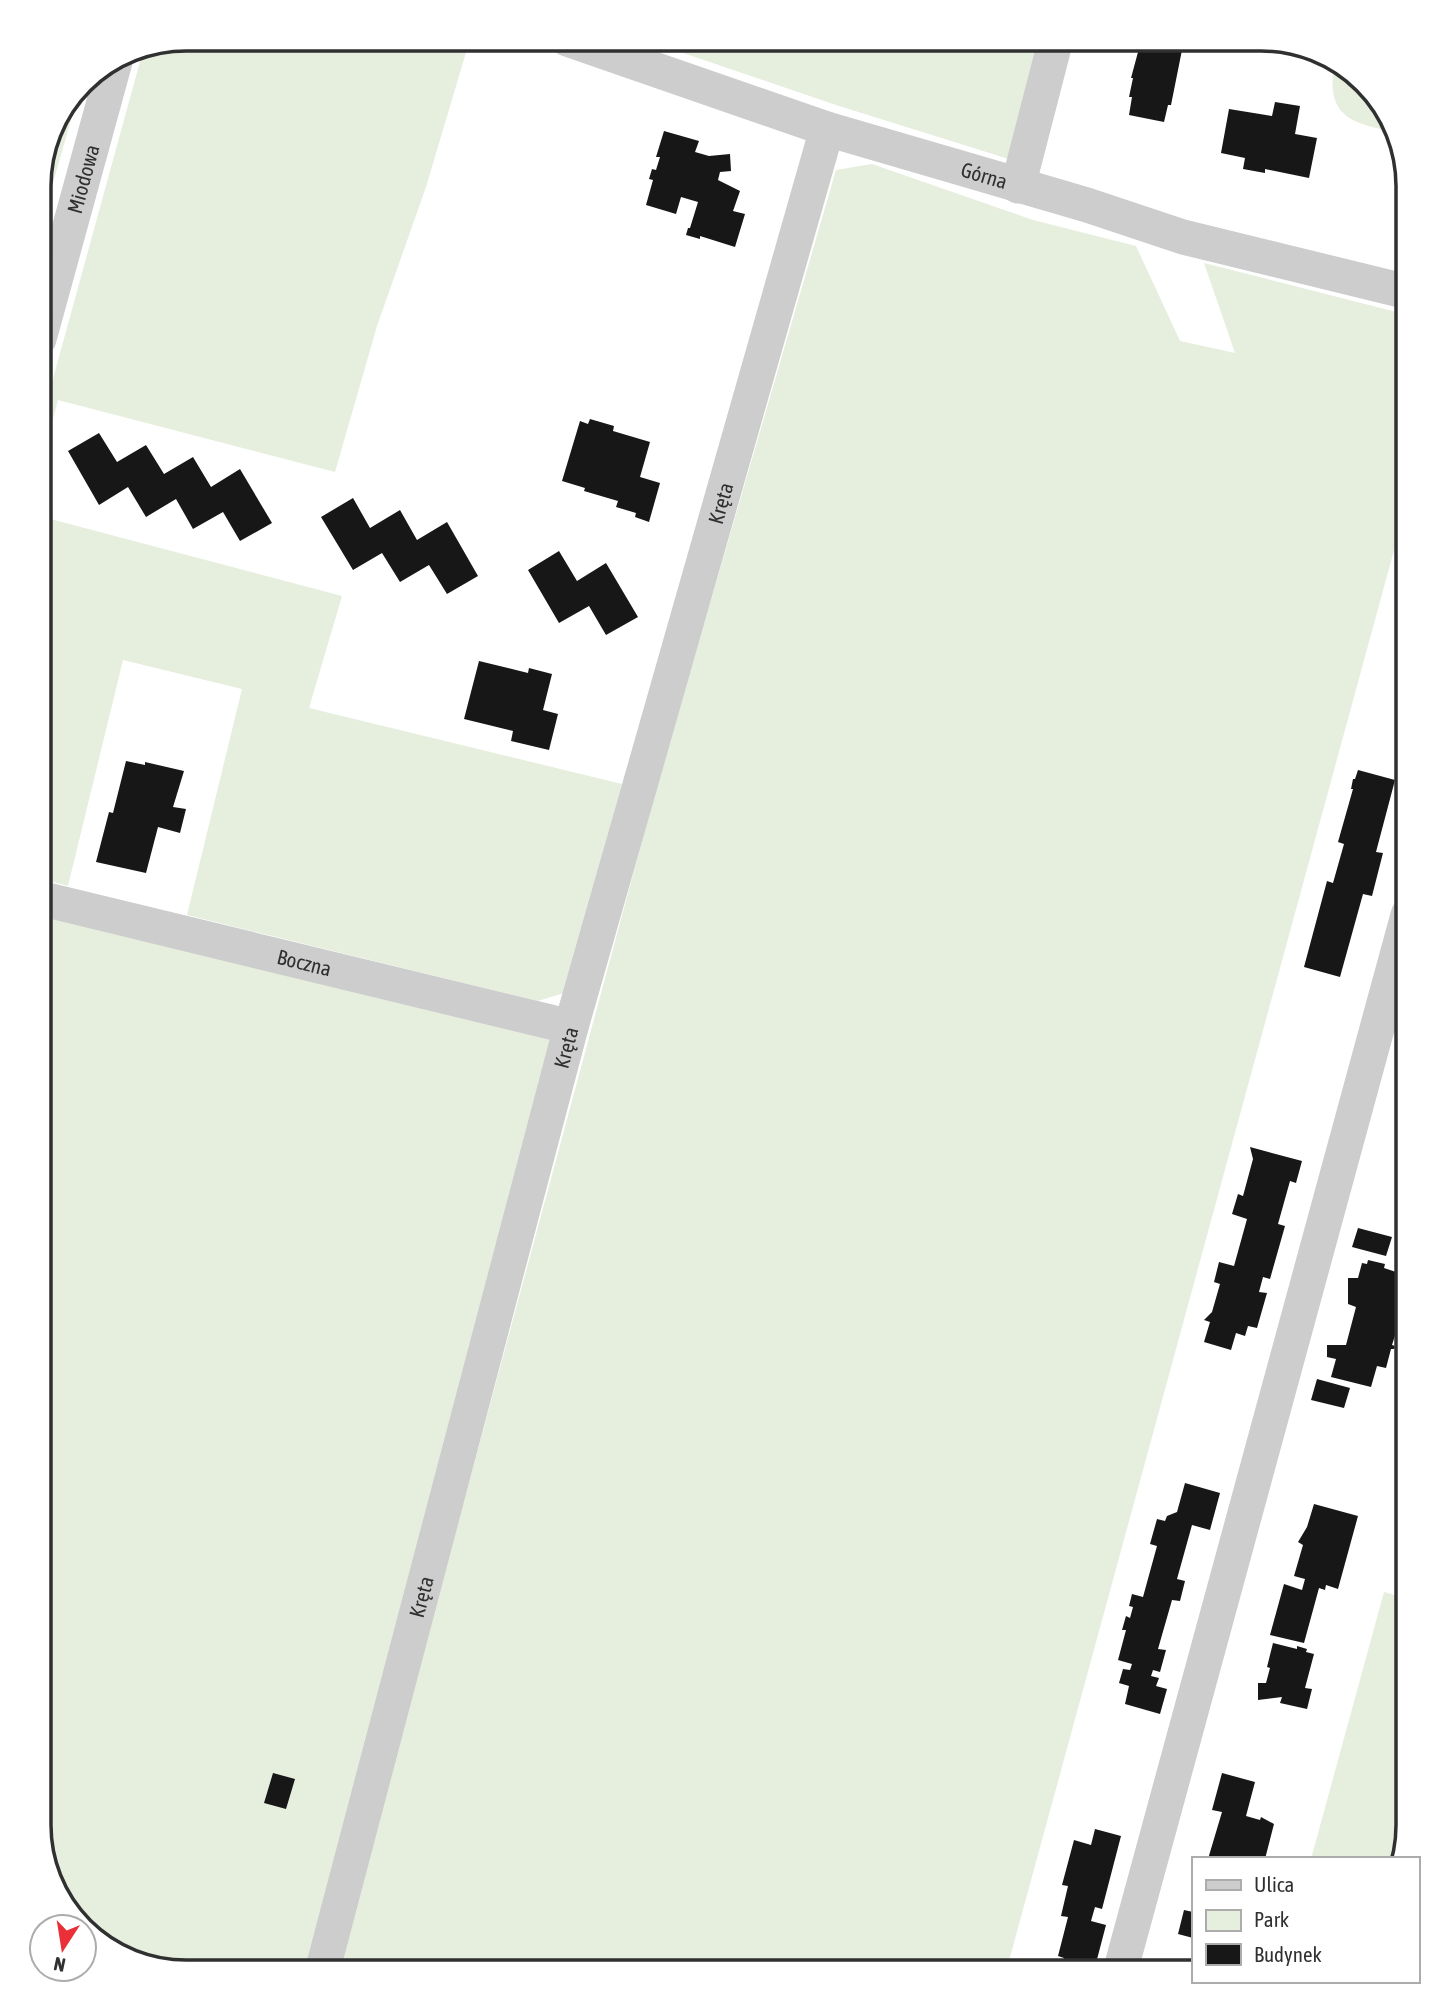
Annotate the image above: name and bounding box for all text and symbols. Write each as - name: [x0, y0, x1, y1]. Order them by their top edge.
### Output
- street label: Miodowa: [62, 142, 104, 216]
- street label: Górna: [958, 157, 1010, 193]
- street label: Kręta: [703, 480, 738, 527]
- street label: Boczna: [275, 944, 334, 980]
- street label: Kręta: [549, 1024, 583, 1071]
- street label: Kręta: [404, 1574, 438, 1620]
- legend: [1192, 1857, 1419, 1983]
- text: Ulica: [1254, 1872, 1294, 1896]
- text: Park: [1254, 1907, 1289, 1931]
- north arrow: [28, 1913, 98, 1983]
- text: Budynek: [1254, 1942, 1322, 1966]
- text: N: [52, 1953, 67, 1977]

